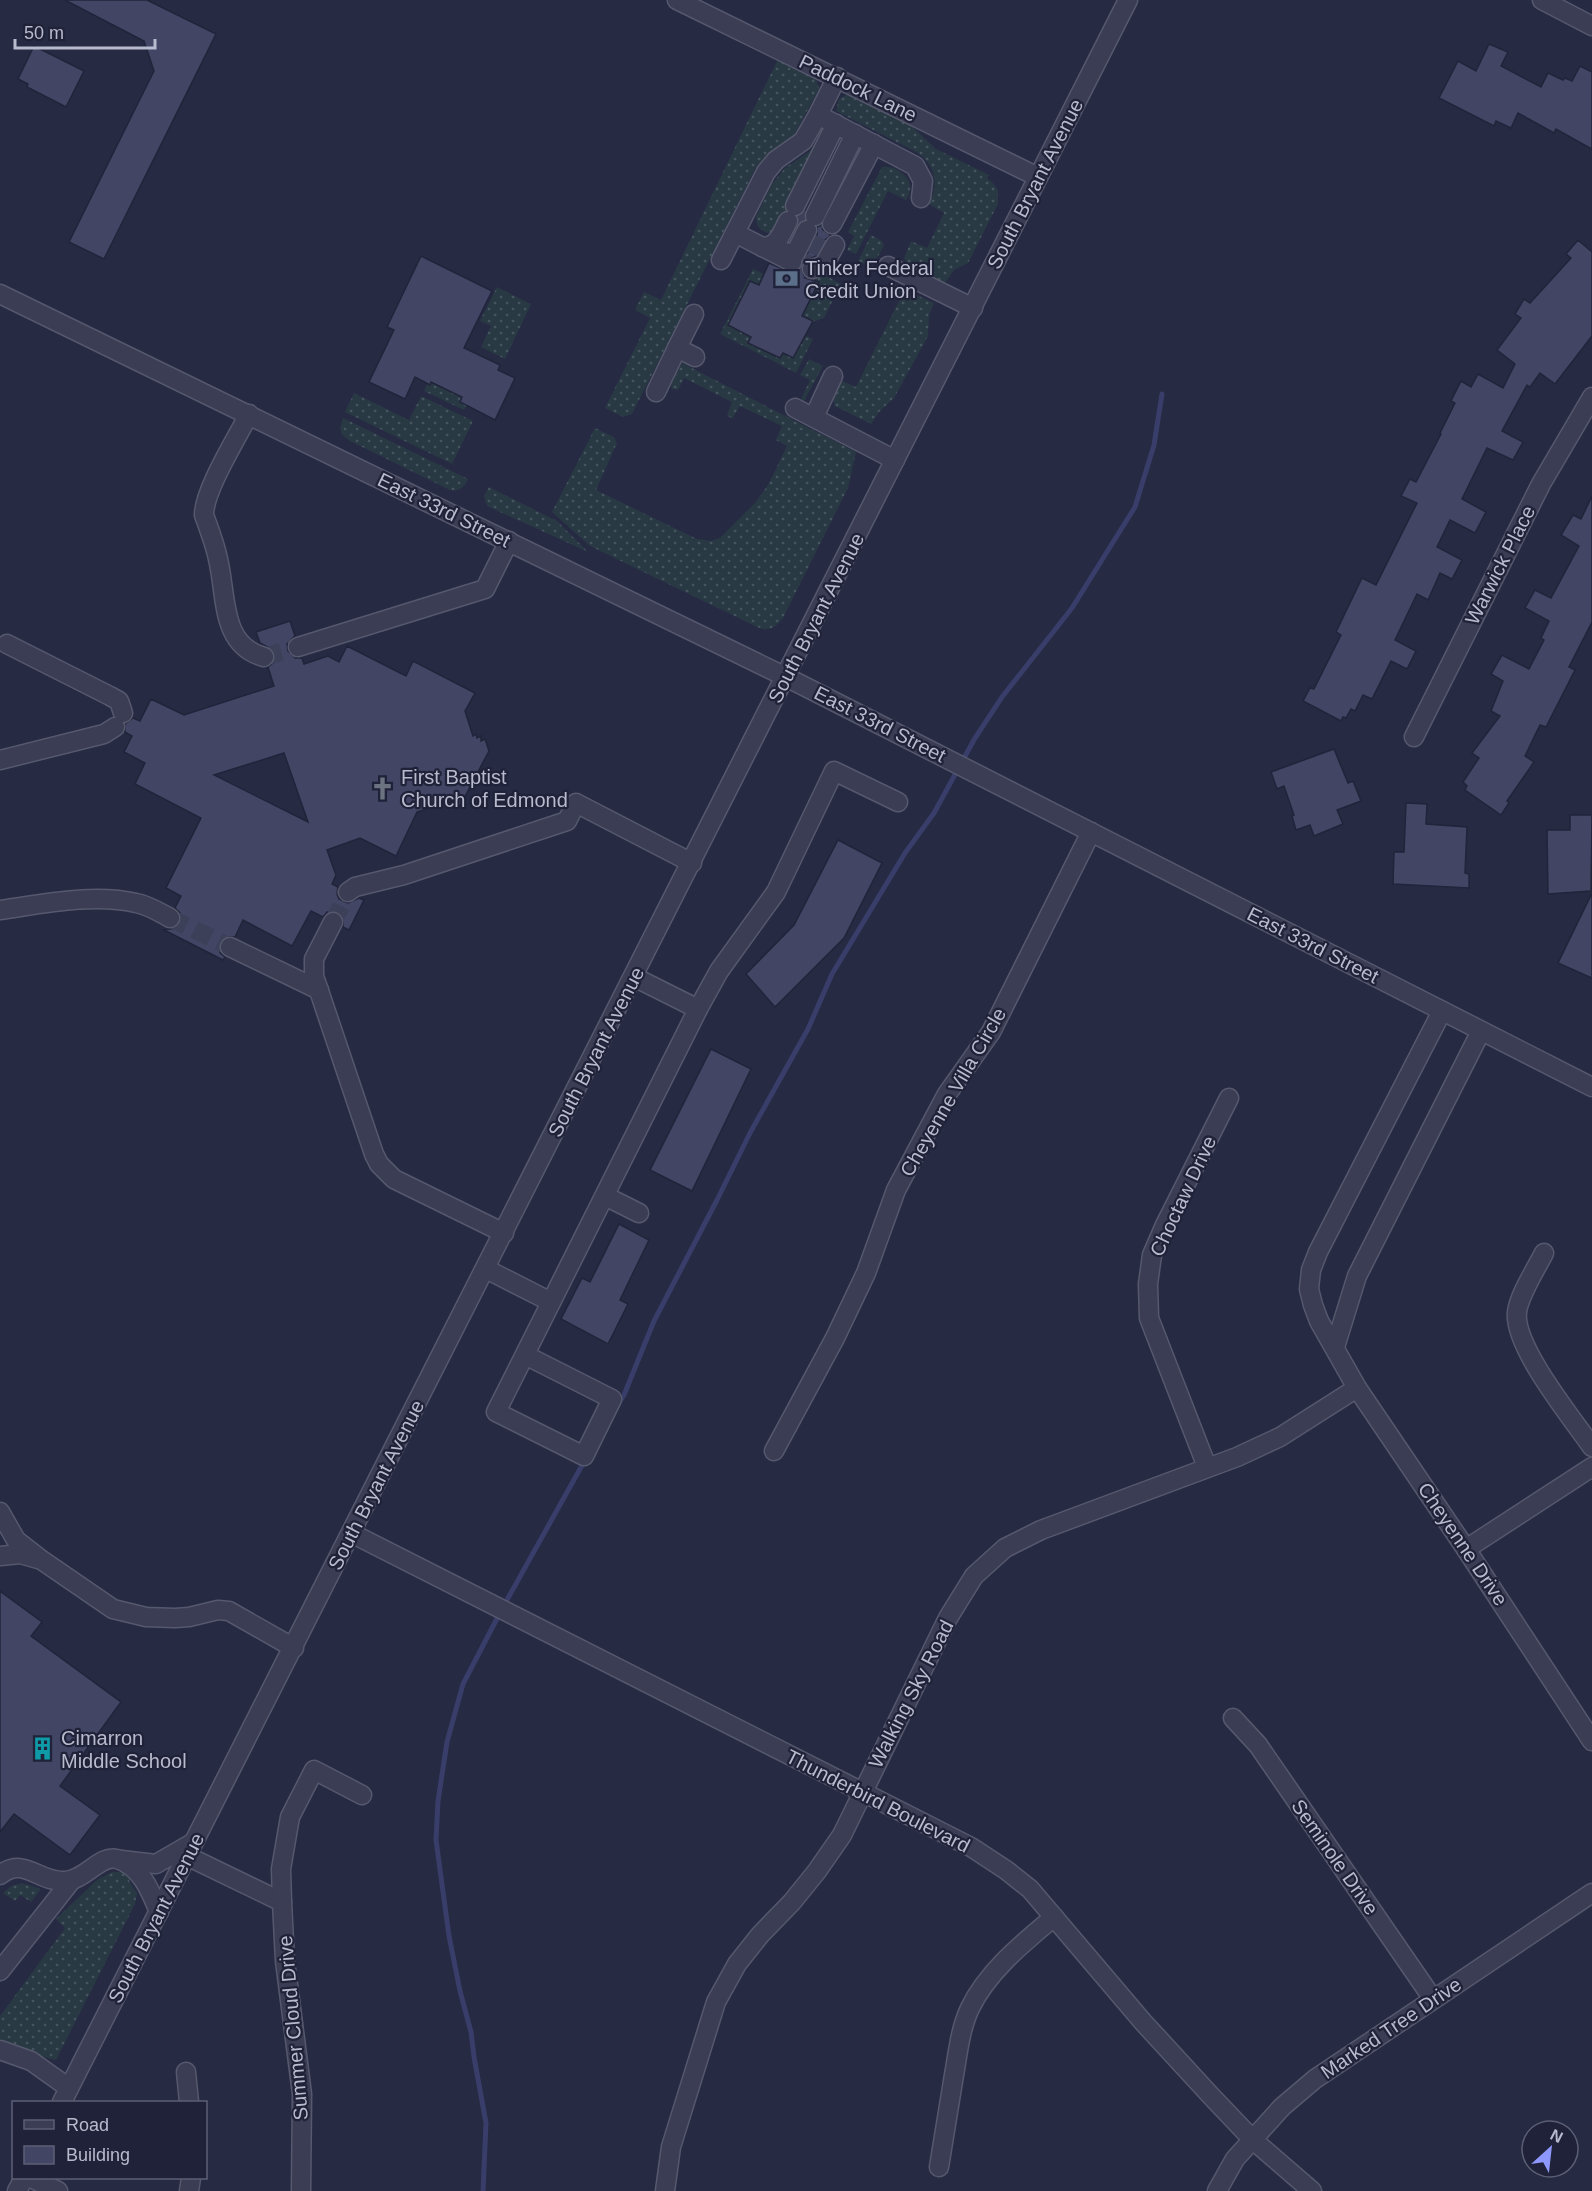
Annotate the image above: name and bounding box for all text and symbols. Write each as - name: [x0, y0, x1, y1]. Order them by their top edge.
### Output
- scale bar: [15, 12, 154, 50]
- text: 50 m: [24, 23, 64, 43]
- street label: Paddock Lane: [796, 50, 920, 126]
- street label: South Bryant Avenue: [983, 95, 1087, 273]
- place label: Tinker Federal Credit Union: [805, 257, 933, 302]
- bank icon: Tinker Federal Credit Union: [774, 266, 800, 292]
- street label: East 33rd Street: [374, 468, 514, 552]
- street label: Warwick Place: [1461, 502, 1539, 628]
- street label: South Bryant Avenue: [764, 529, 868, 707]
- street label: East 33rd Street: [811, 681, 950, 767]
- place label: First Baptist Church of Edmond: [401, 766, 568, 811]
- church icon: First Baptist Church of Edmond: [370, 775, 396, 801]
- street label: East 33rd Street: [1244, 902, 1383, 988]
- street label: South Bryant Avenue: [544, 963, 648, 1141]
- street label: Cheyenne Villa Circle: [896, 1004, 1010, 1180]
- street label: Choctaw Drive: [1146, 1132, 1220, 1260]
- street label: South Bryant Avenue: [324, 1396, 428, 1574]
- street label: Cheyenne Drive: [1414, 1478, 1512, 1610]
- street label: Walking Sky Road: [864, 1617, 958, 1771]
- place label: Cimarron Middle School: [61, 1727, 187, 1772]
- building icon: Cimarron Middle School: [30, 1736, 56, 1762]
- street label: Thunderbird Boulevard: [782, 1745, 974, 1857]
- street label: Seminole Drive: [1287, 1795, 1383, 1919]
- street label: South Bryant Avenue: [104, 1829, 208, 2007]
- street label: Summer Cloud Drive: [274, 1935, 312, 2121]
- street label: Marked Tree Drive: [1317, 1973, 1465, 2083]
- legend: [12, 2101, 207, 2179]
- text: Road: [66, 2115, 109, 2135]
- north arrow: [1520, 2119, 1580, 2179]
- text: N: [1548, 2126, 1566, 2146]
- text: Building: [66, 2145, 130, 2165]

